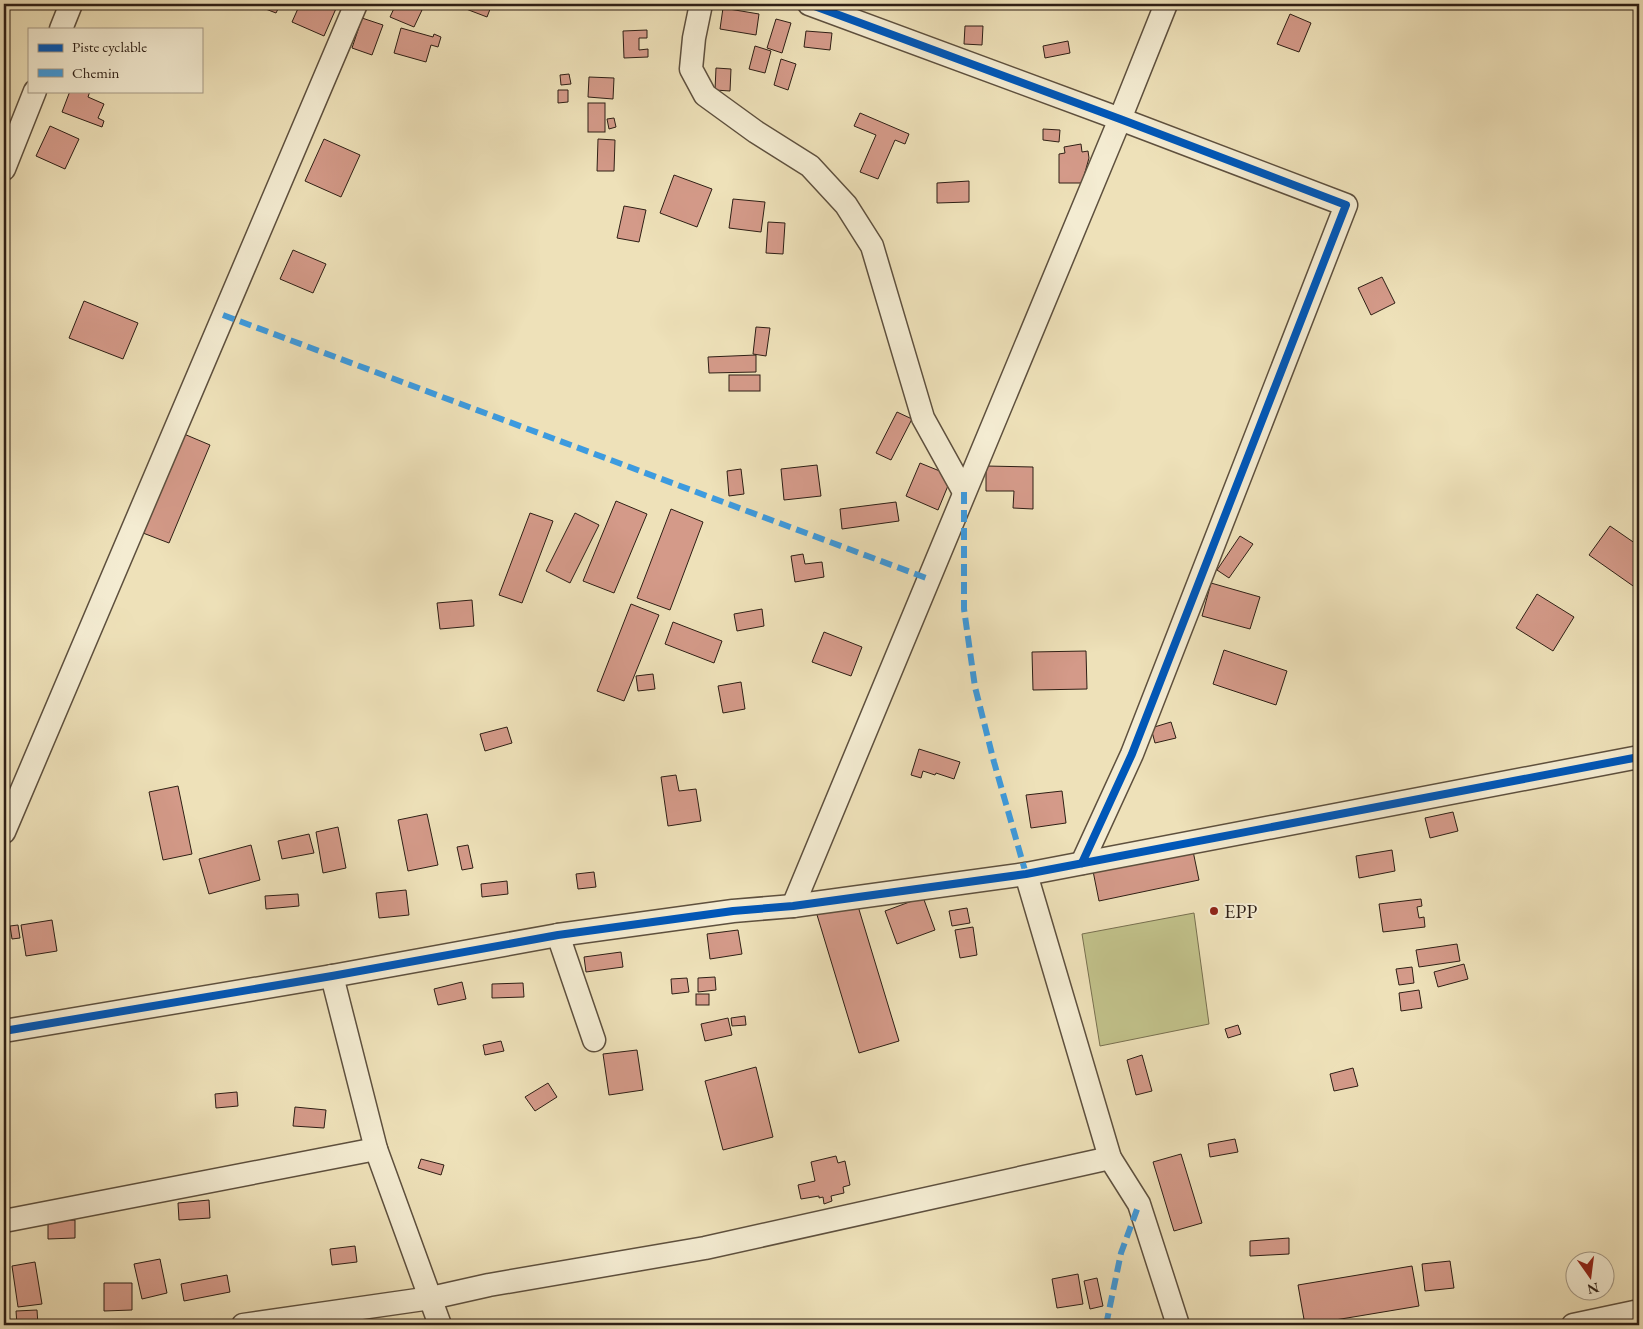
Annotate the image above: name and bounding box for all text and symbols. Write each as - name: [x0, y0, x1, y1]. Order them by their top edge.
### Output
- legend: [28, 28, 202, 92]
- text: Piste cyclable: [72, 37, 147, 56]
- text: Chemin: [72, 63, 120, 82]
- place label: EPP: [1224, 898, 1257, 924]
- marker: EPP: [1208, 905, 1220, 917]
- north arrow: [1566, 1252, 1616, 1302]
- text: N: [1585, 1279, 1601, 1299]

